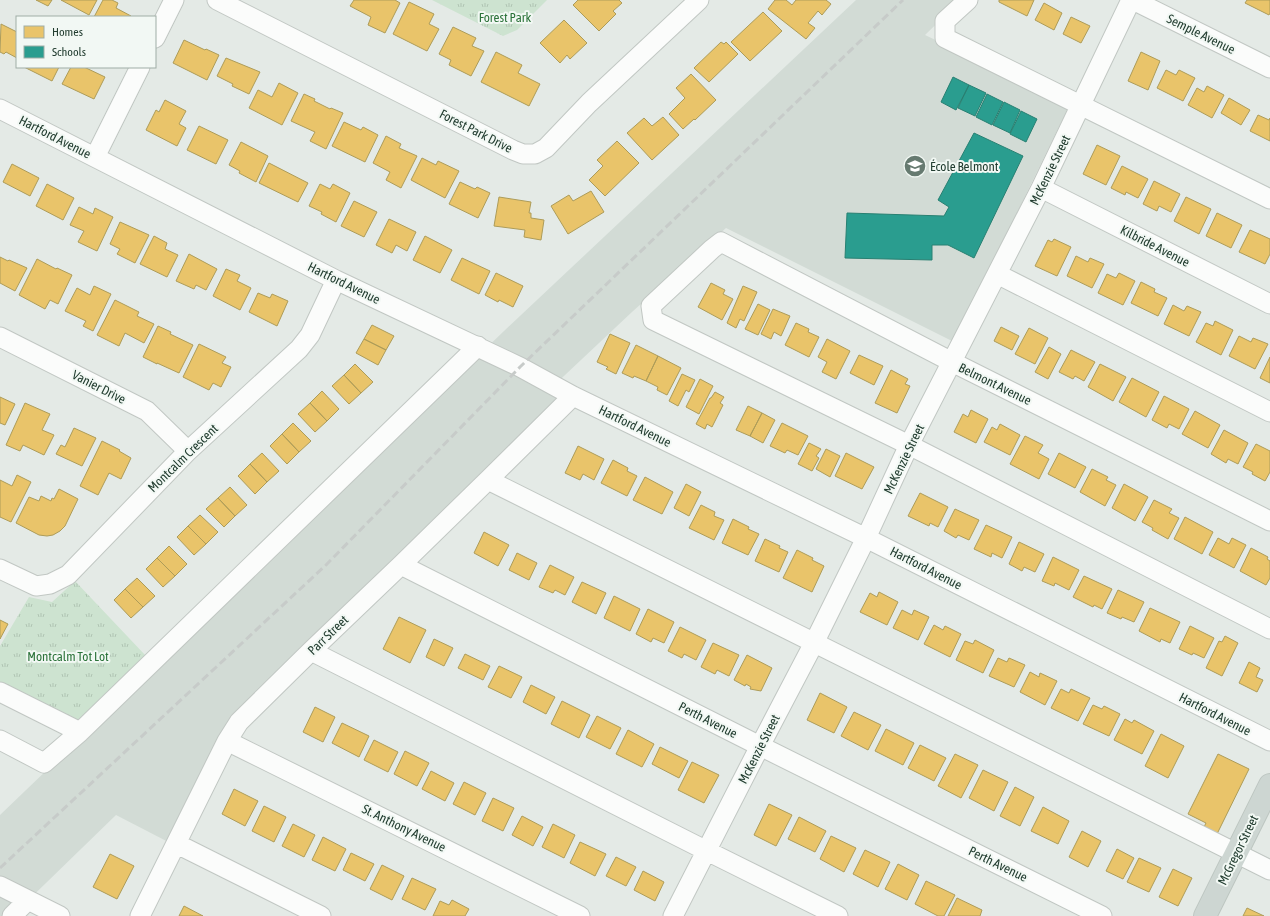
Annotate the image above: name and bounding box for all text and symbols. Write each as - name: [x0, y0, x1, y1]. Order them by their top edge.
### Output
- park label: Forest Park: [479, 10, 532, 25]
- street label: Semple Avenue: [1165, 11, 1238, 57]
- legend: [16, 16, 156, 68]
- text: Homes: [52, 25, 83, 39]
- text: Schools: [52, 45, 86, 59]
- street label: Forest Park Drive: [437, 106, 515, 156]
- street label: Hartford Avenue: [17, 112, 93, 162]
- street label: McKenzie Street: [1027, 132, 1073, 207]
- school or university icon: École Belmont: [902, 153, 928, 179]
- place label: École Belmont: [930, 159, 999, 174]
- street label: Kilbride Avenue: [1118, 222, 1192, 270]
- street label: Hartford Avenue: [305, 259, 383, 307]
- street label: Belmont Avenue: [956, 360, 1034, 408]
- street label: Vanier Drive: [70, 367, 128, 407]
- street label: Hartford Avenue: [596, 402, 674, 450]
- street label: Montcalm Crescent: [145, 421, 221, 495]
- street label: McKenzie Street: [881, 421, 927, 496]
- street label: Hartford Avenue: [888, 543, 964, 593]
- street label: Parr Street: [305, 612, 351, 658]
- park label: Montcalm Tot Lot: [27, 649, 109, 664]
- street label: Hartford Avenue: [1177, 689, 1253, 739]
- street label: Perth Avenue: [676, 699, 740, 741]
- street label: McKenzie Street: [735, 712, 783, 786]
- street label: St. Anthony Avenue: [360, 801, 449, 855]
- street label: McGregor Street: [1215, 812, 1261, 887]
- street label: Perth Avenue: [966, 843, 1030, 885]

